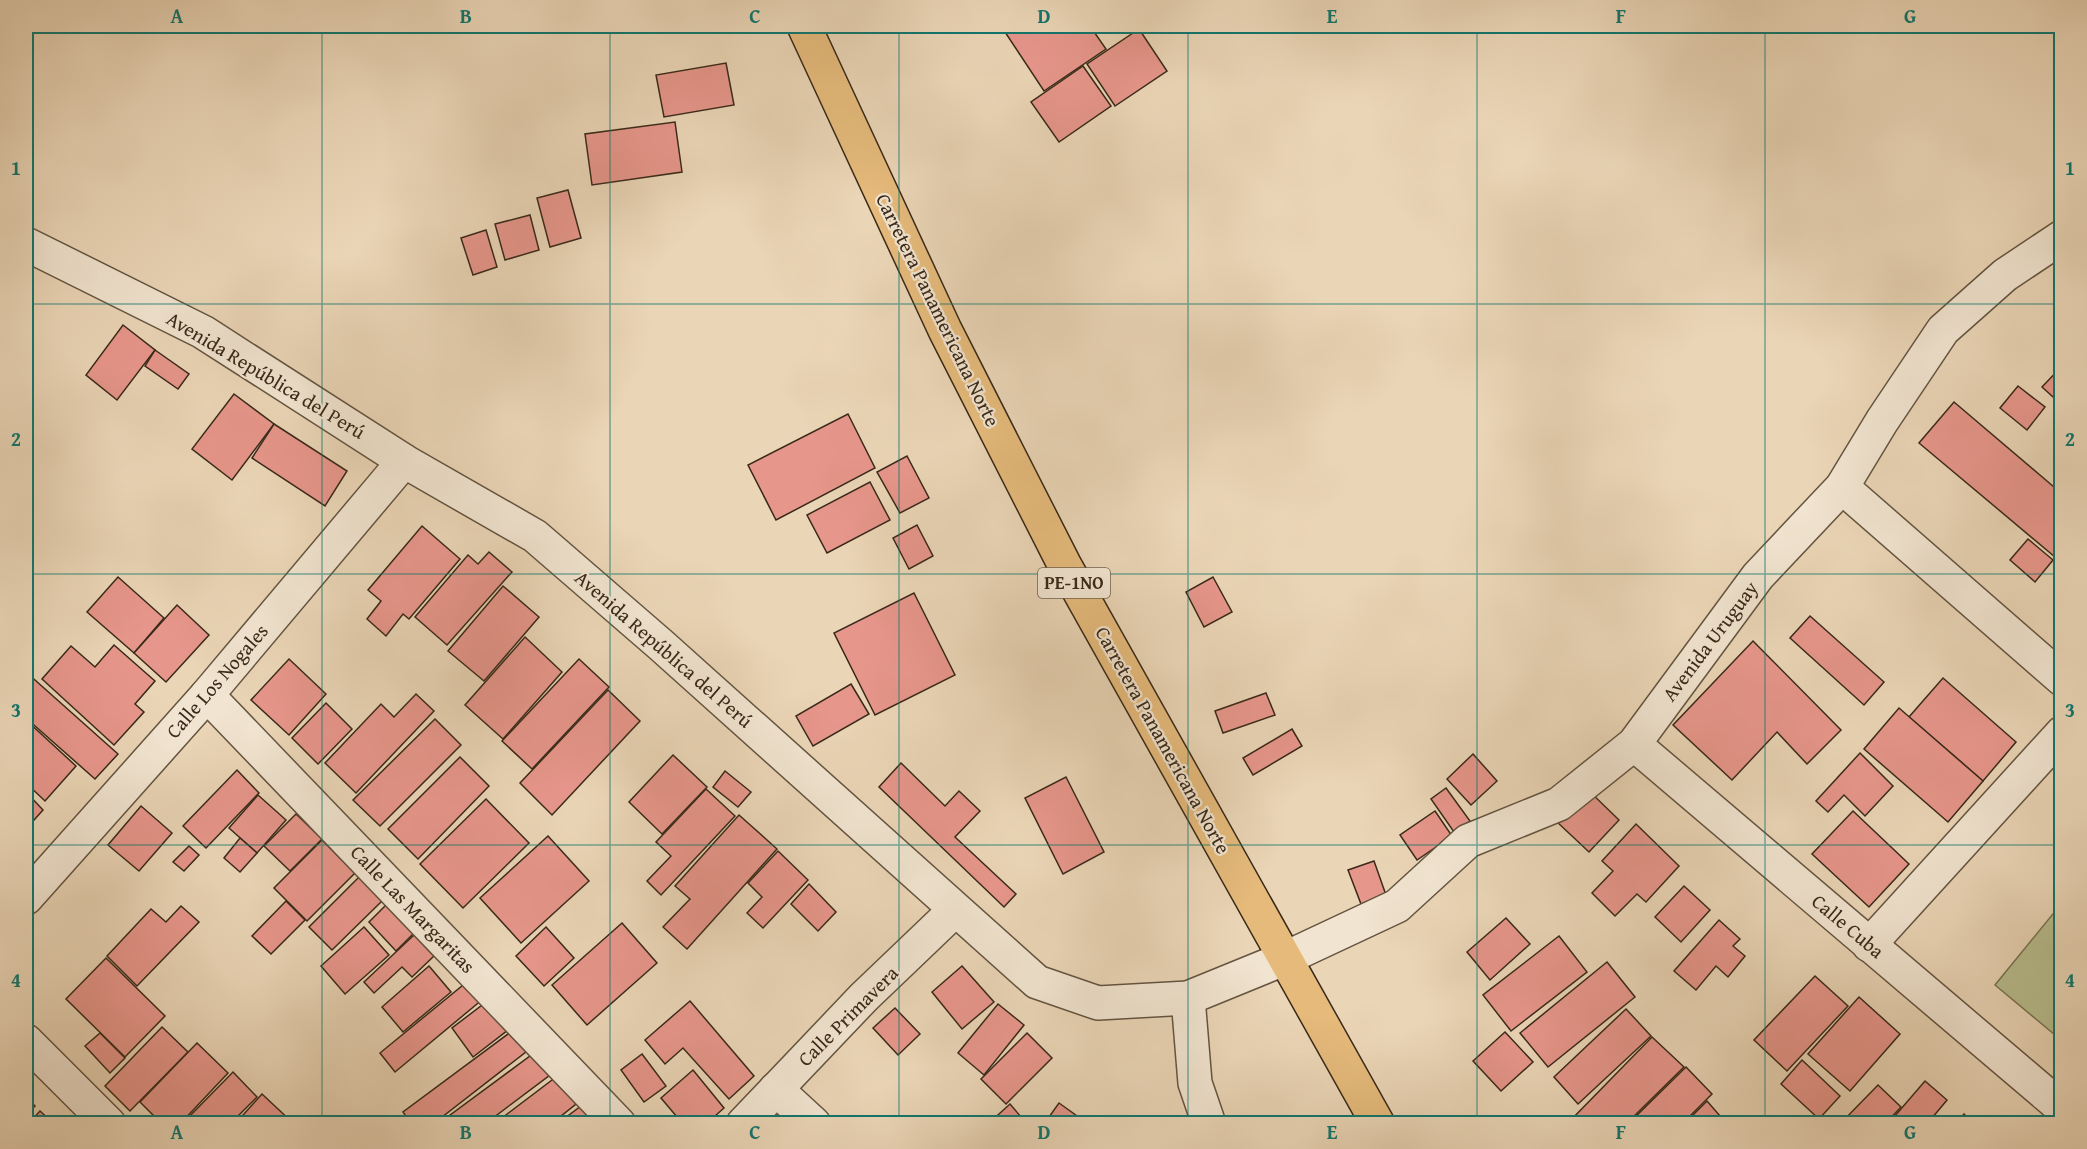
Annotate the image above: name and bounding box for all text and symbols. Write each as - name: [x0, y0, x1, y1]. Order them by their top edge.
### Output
- text: A: [171, 1, 184, 30]
- text: B: [460, 1, 472, 30]
- text: C: [749, 1, 761, 30]
- text: D: [1037, 1, 1051, 30]
- text: E: [1327, 1, 1338, 30]
- text: F: [1616, 1, 1626, 30]
- text: G: [1904, 1, 1916, 30]
- text: 1: [11, 153, 21, 182]
- text: 1: [2065, 153, 2075, 182]
- street label: Carretera Panamericana Norte: [869, 188, 1008, 431]
- street label: Avenida República del Perú: [161, 304, 371, 446]
- text: 2: [11, 424, 21, 453]
- text: 2: [2065, 424, 2075, 453]
- street label: Avenida República del Perú: [569, 563, 760, 734]
- road number: PE-1NO: [1038, 568, 1110, 598]
- street label: Avenida Uruguay: [1655, 575, 1764, 707]
- street label: Calle Los Nogales: [159, 617, 275, 744]
- street label: Carretera Panamericana Norte: [1089, 621, 1238, 859]
- text: 3: [11, 695, 21, 724]
- text: 3: [2065, 695, 2075, 724]
- street label: Calle Las Margaritas: [344, 838, 482, 979]
- street label: Calle Cuba: [1806, 887, 1891, 965]
- street label: Calle Primavera: [791, 958, 905, 1073]
- text: 4: [11, 965, 21, 994]
- text: 4: [2065, 965, 2075, 994]
- text: A: [171, 1117, 184, 1146]
- text: B: [460, 1117, 472, 1146]
- text: C: [749, 1117, 761, 1146]
- text: D: [1037, 1117, 1051, 1146]
- text: E: [1327, 1117, 1338, 1146]
- text: F: [1616, 1117, 1626, 1146]
- text: G: [1904, 1117, 1916, 1146]

